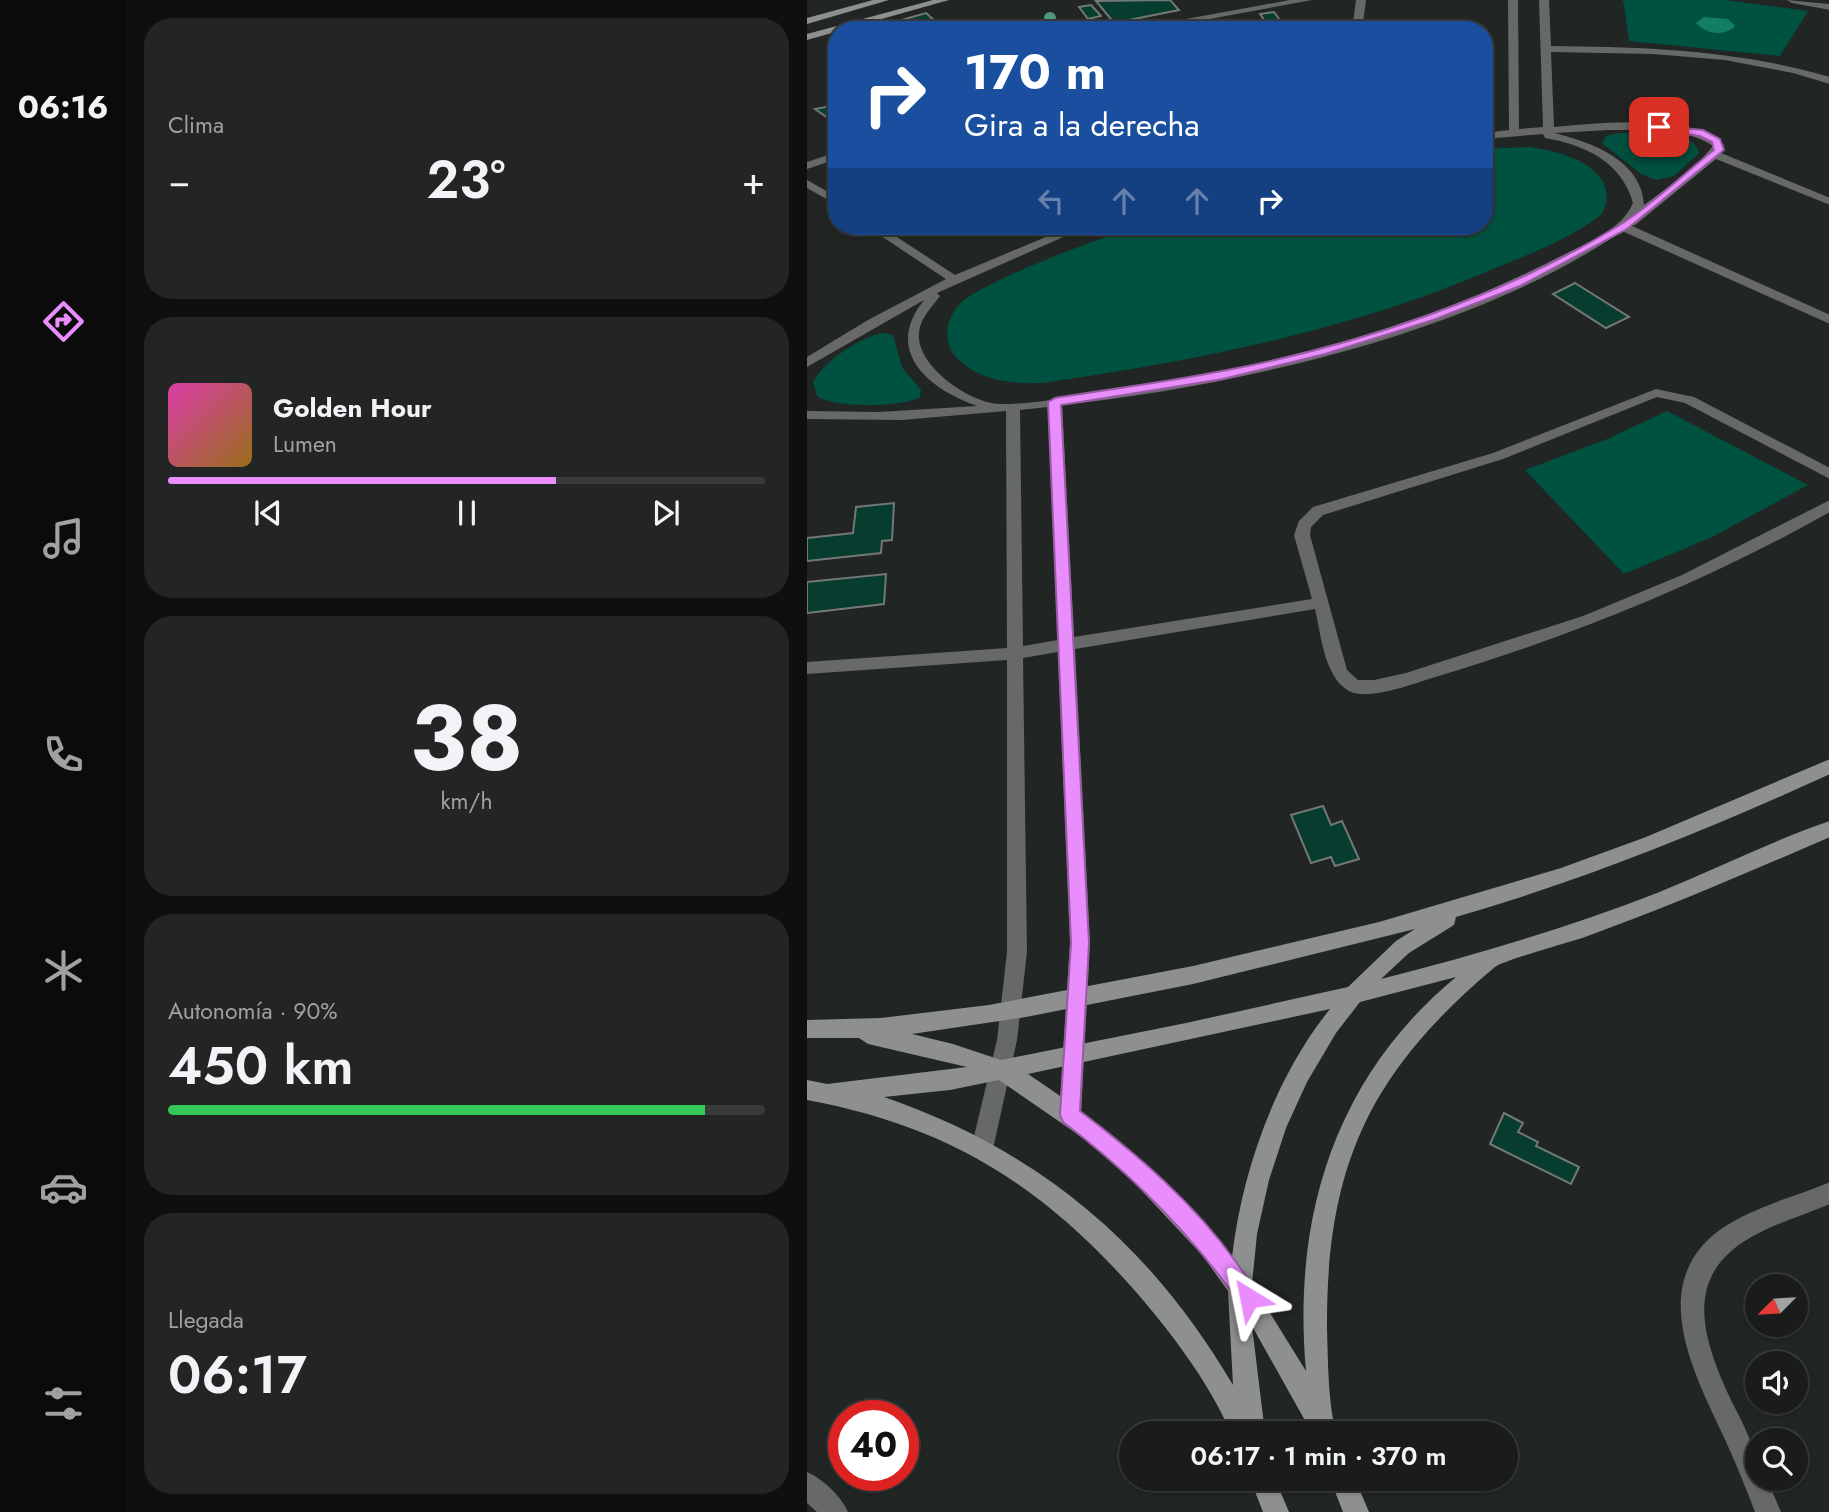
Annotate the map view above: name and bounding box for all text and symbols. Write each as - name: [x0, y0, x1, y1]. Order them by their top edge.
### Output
- text: 170 m: [964, 37, 1106, 107]
- icon: right: [849, 49, 940, 140]
- text: 06:16: [18, 84, 108, 130]
- pin: [1629, 97, 1689, 157]
- text: Gira a la derecha: [964, 102, 1200, 148]
- text: Clima: [168, 108, 224, 142]
- icon: arrive: [1640, 108, 1678, 146]
- text: 23°: [427, 142, 505, 218]
- text: −: [168, 153, 190, 208]
- text: +: [742, 153, 765, 208]
- icon: left: [1032, 182, 1070, 220]
- icon: ahead: [1105, 182, 1143, 220]
- icon: ahead: [1178, 182, 1216, 220]
- icon: right: [1251, 182, 1289, 220]
- icon: directions: [39, 297, 88, 346]
- text: Golden Hour: [273, 389, 432, 427]
- text: Lumen: [273, 427, 337, 461]
- icon: previous: [249, 494, 287, 532]
- icon: pause: [448, 494, 486, 532]
- icon: next: [647, 494, 685, 532]
- icon: music: [39, 514, 88, 563]
- text: 38: [410, 673, 523, 804]
- icon: phone: [39, 730, 88, 779]
- text: km/h: [441, 784, 492, 818]
- icon: climate: [39, 946, 88, 995]
- text: Autonomía · 90%: [168, 994, 338, 1028]
- text: 450 km: [168, 1028, 353, 1104]
- icon: car: [39, 1163, 88, 1212]
- position arrow: [1212, 1261, 1286, 1335]
- north arrow: [1745, 1274, 1808, 1337]
- map controls: [1745, 1274, 1808, 1491]
- text: Llegada: [168, 1303, 244, 1337]
- text: 06:17: [168, 1337, 307, 1413]
- button: sound: [1745, 1351, 1808, 1414]
- icon: filters: [39, 1379, 88, 1428]
- speed limit sign: 40: [828, 1400, 919, 1491]
- button: search: [1745, 1428, 1808, 1491]
- text: 06:17 · 1 min · 370 m: [1191, 1437, 1446, 1475]

